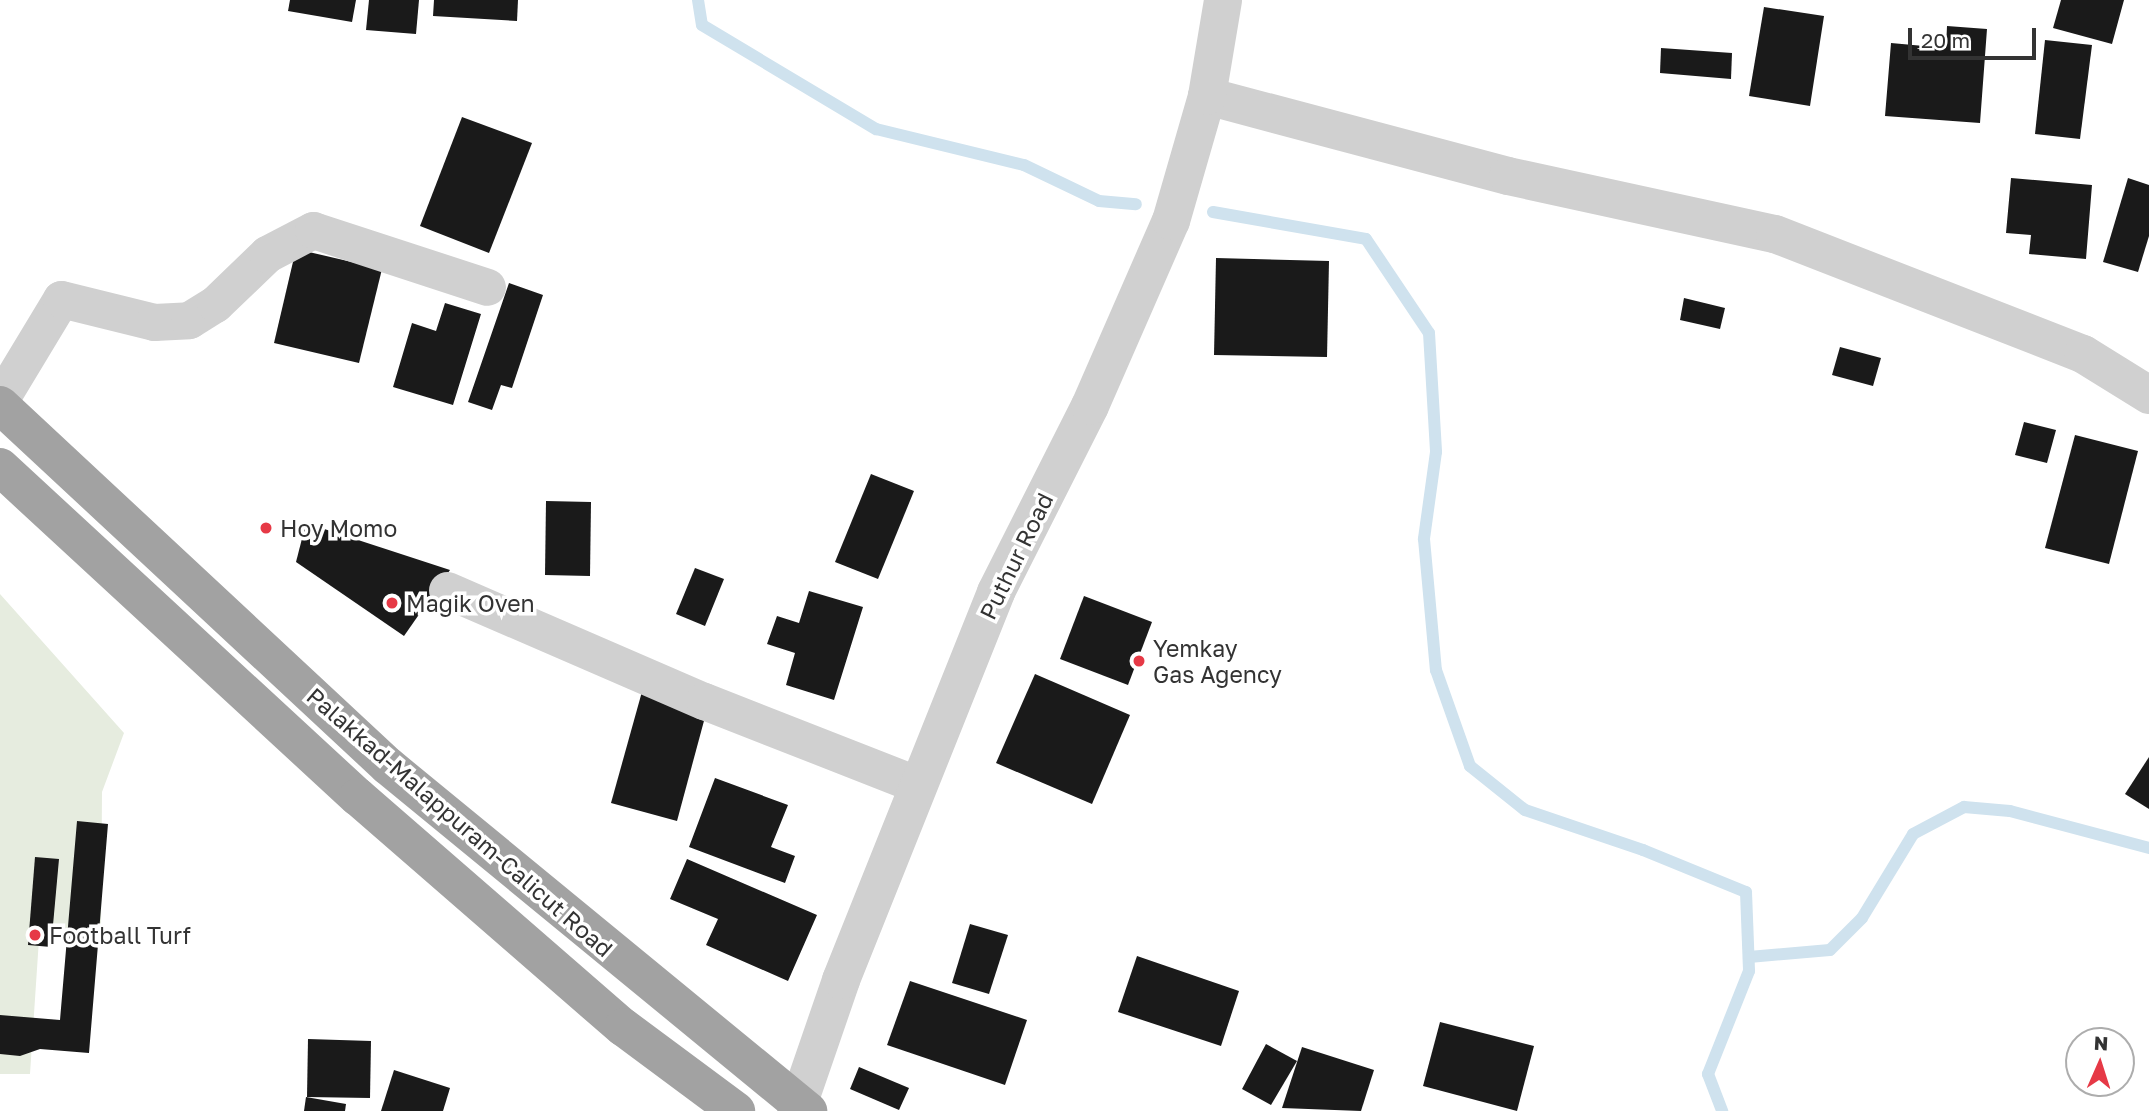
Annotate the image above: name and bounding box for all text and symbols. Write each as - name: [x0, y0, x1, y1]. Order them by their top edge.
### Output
- scale bar: [1911, 14, 2039, 58]
- text: 20 m: [1921, 27, 1970, 53]
- street label: Puthur Road: [974, 488, 1058, 624]
- place label: Hoy Momo: [280, 514, 397, 542]
- marker: Hoy Momo: [258, 520, 274, 536]
- place label: Magik Oven: [406, 589, 535, 617]
- marker: Magik Oven: [384, 595, 400, 611]
- place label: Yemkay Gas Agency: [1153, 634, 1282, 688]
- marker: Yemkay Gas Agency: [1131, 653, 1147, 669]
- street label: Palakkad-Malappuram-Calicut Road: [302, 682, 618, 962]
- place label: Football Turf: [49, 921, 191, 949]
- marker: Football Turf: [27, 927, 43, 943]
- north arrow: [2065, 1027, 2135, 1097]
- text: N: [2093, 1031, 2109, 1054]

